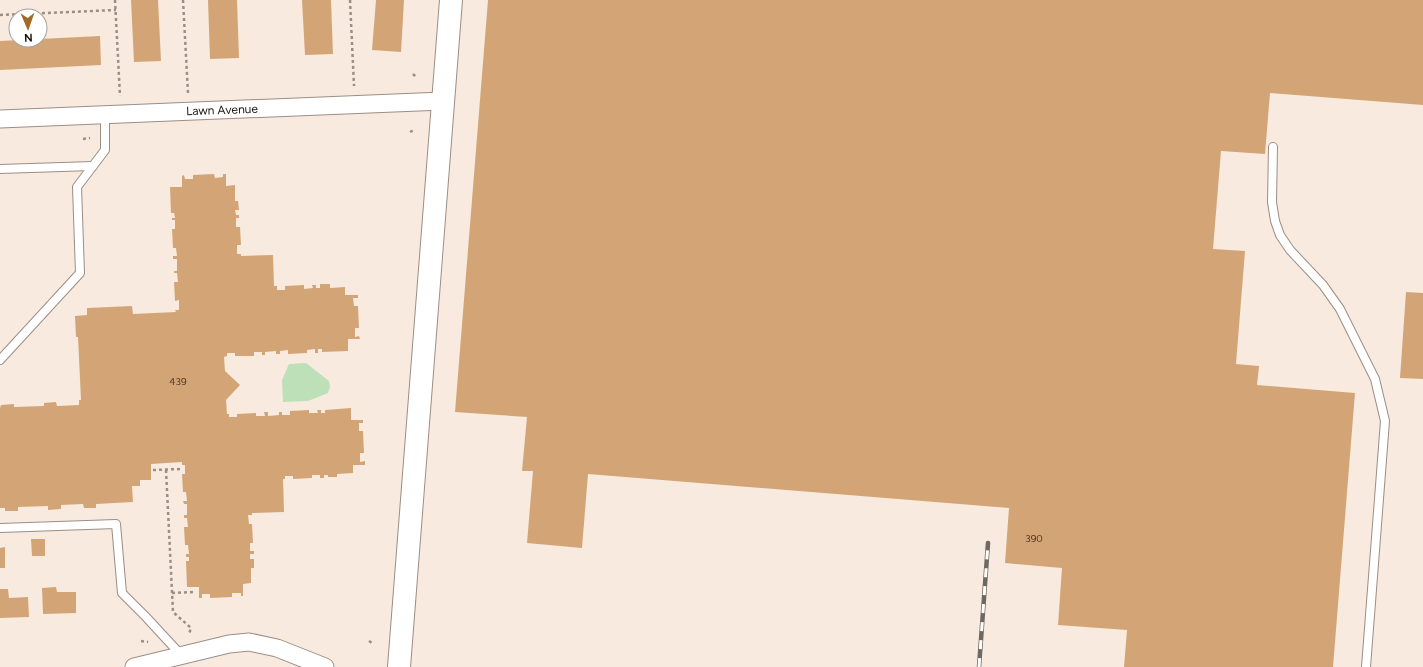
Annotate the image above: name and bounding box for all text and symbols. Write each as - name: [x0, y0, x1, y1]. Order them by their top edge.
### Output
- north arrow: [8, 8, 48, 48]
- text: N: [24, 31, 33, 44]
- street label: Lawn Avenue: [186, 102, 259, 118]
- house number: 439: [169, 375, 187, 388]
- house number: 390: [1025, 532, 1043, 545]

